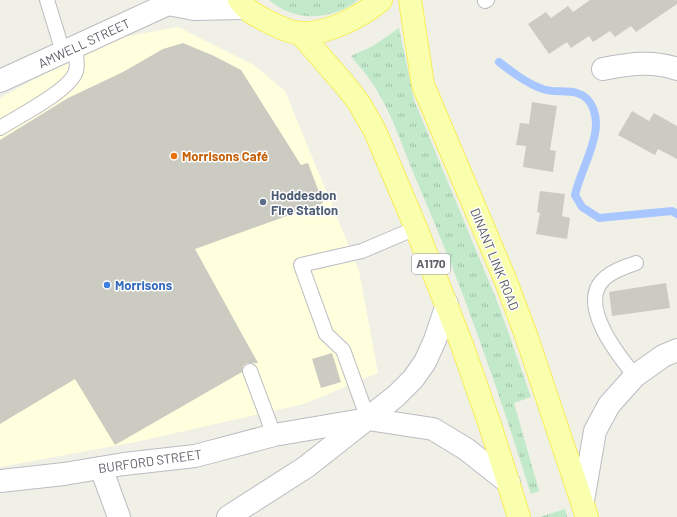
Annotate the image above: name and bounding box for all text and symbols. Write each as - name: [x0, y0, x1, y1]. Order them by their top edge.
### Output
- street label: AMWELL STREET: [36, 15, 132, 71]
- place label: Morrisons Café: [182, 148, 268, 164]
- marker: Morrisons Café: [169, 151, 179, 161]
- place label: Hoddesdon Fire Station: [271, 187, 338, 218]
- marker: Hoddesdon Fire Station: [258, 197, 268, 207]
- street label: DINANT LINK ROAD: [467, 206, 523, 312]
- road number: A1170: [412, 254, 450, 274]
- place label: Morrisons: [115, 277, 173, 293]
- marker: Morrisons: [102, 280, 112, 290]
- street label: BURFORD STREET: [97, 446, 203, 476]

